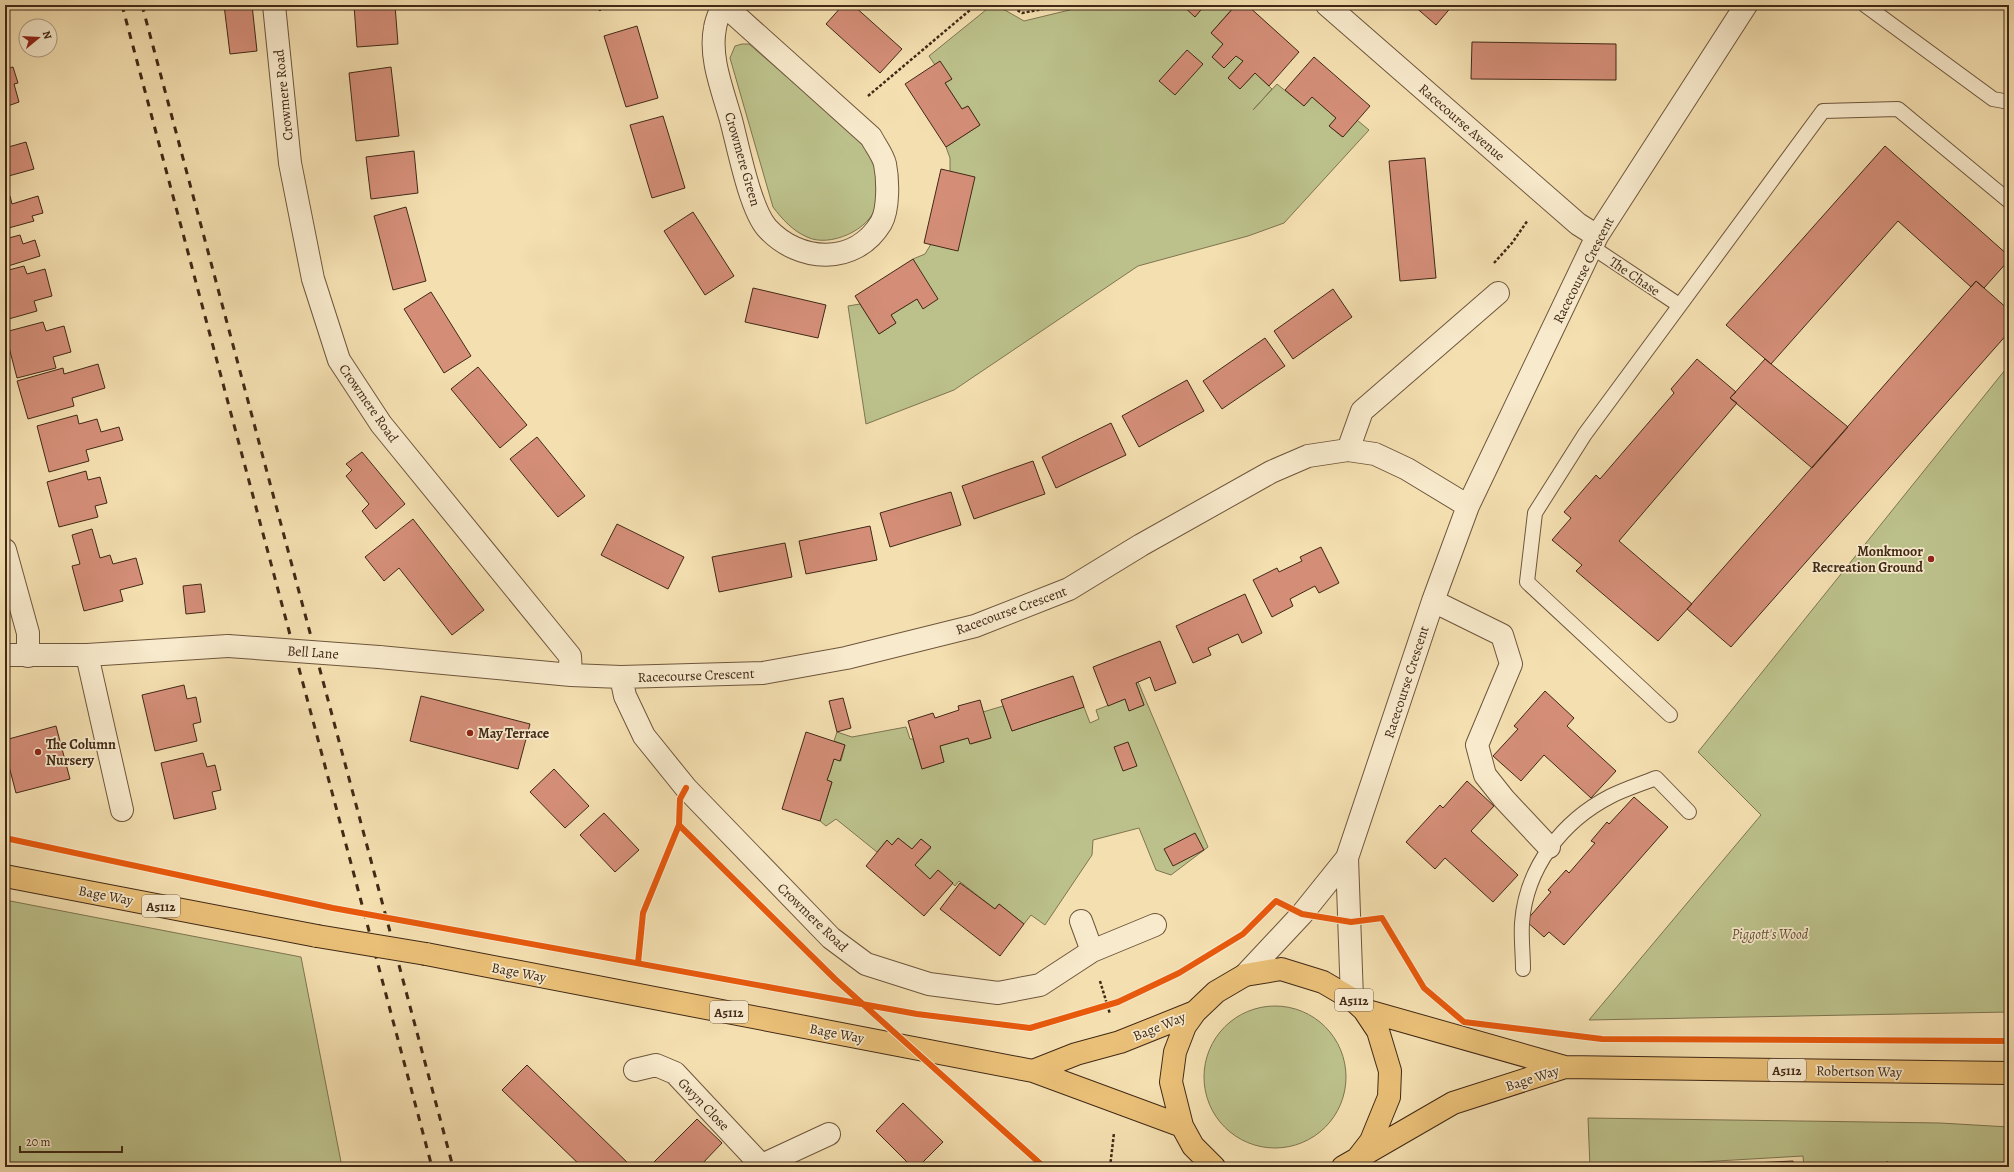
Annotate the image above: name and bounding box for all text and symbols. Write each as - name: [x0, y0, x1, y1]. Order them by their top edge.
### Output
- north arrow: [18, 18, 58, 58]
- text: N: [39, 29, 55, 41]
- street label: Crowmere Road: [269, 48, 298, 142]
- street label: Racecourse Avenue: [1414, 80, 1509, 165]
- street label: Crowmere Green: [720, 110, 765, 209]
- street label: Racecourse Crescent: [1548, 213, 1619, 327]
- street label: The Chase: [1606, 252, 1664, 300]
- street label: Crowmere Road: [335, 360, 403, 447]
- place label: Monkmoor Recreation Ground: [1812, 542, 1923, 577]
- marker: Monkmoor Recreation Ground: [1926, 554, 1936, 564]
- street label: Racecourse Crescent: [953, 581, 1070, 639]
- street label: Racecourse Crescent: [1379, 623, 1434, 741]
- street label: Bell Lane: [287, 641, 339, 664]
- street label: Racecourse Crescent: [637, 664, 755, 687]
- place label: May Terrace: [478, 724, 550, 743]
- marker: May Terrace: [465, 728, 475, 738]
- place label: The Column Nursery: [46, 735, 116, 770]
- marker: The Column Nursery: [33, 747, 43, 757]
- street label: Crowmere Road: [773, 879, 853, 956]
- street label: Bage Way: [77, 881, 136, 910]
- road number: A5112: [142, 895, 180, 917]
- park label: Piggott's Wood: [1732, 925, 1809, 944]
- street label: Bage Way: [490, 958, 549, 987]
- road number: A5112: [1335, 989, 1373, 1011]
- road number: A5112: [710, 1001, 748, 1023]
- street label: Bage Way: [1130, 1007, 1189, 1046]
- street label: Bage Way: [808, 1019, 867, 1048]
- road number: A5112: [1768, 1059, 1806, 1081]
- street label: Bage Way: [1503, 1061, 1562, 1096]
- street label: Robertson Way: [1816, 1061, 1903, 1082]
- street label: Gwyn Close: [674, 1074, 734, 1135]
- scale bar: [20, 1128, 122, 1154]
- text: 20 m: [26, 1134, 50, 1150]

